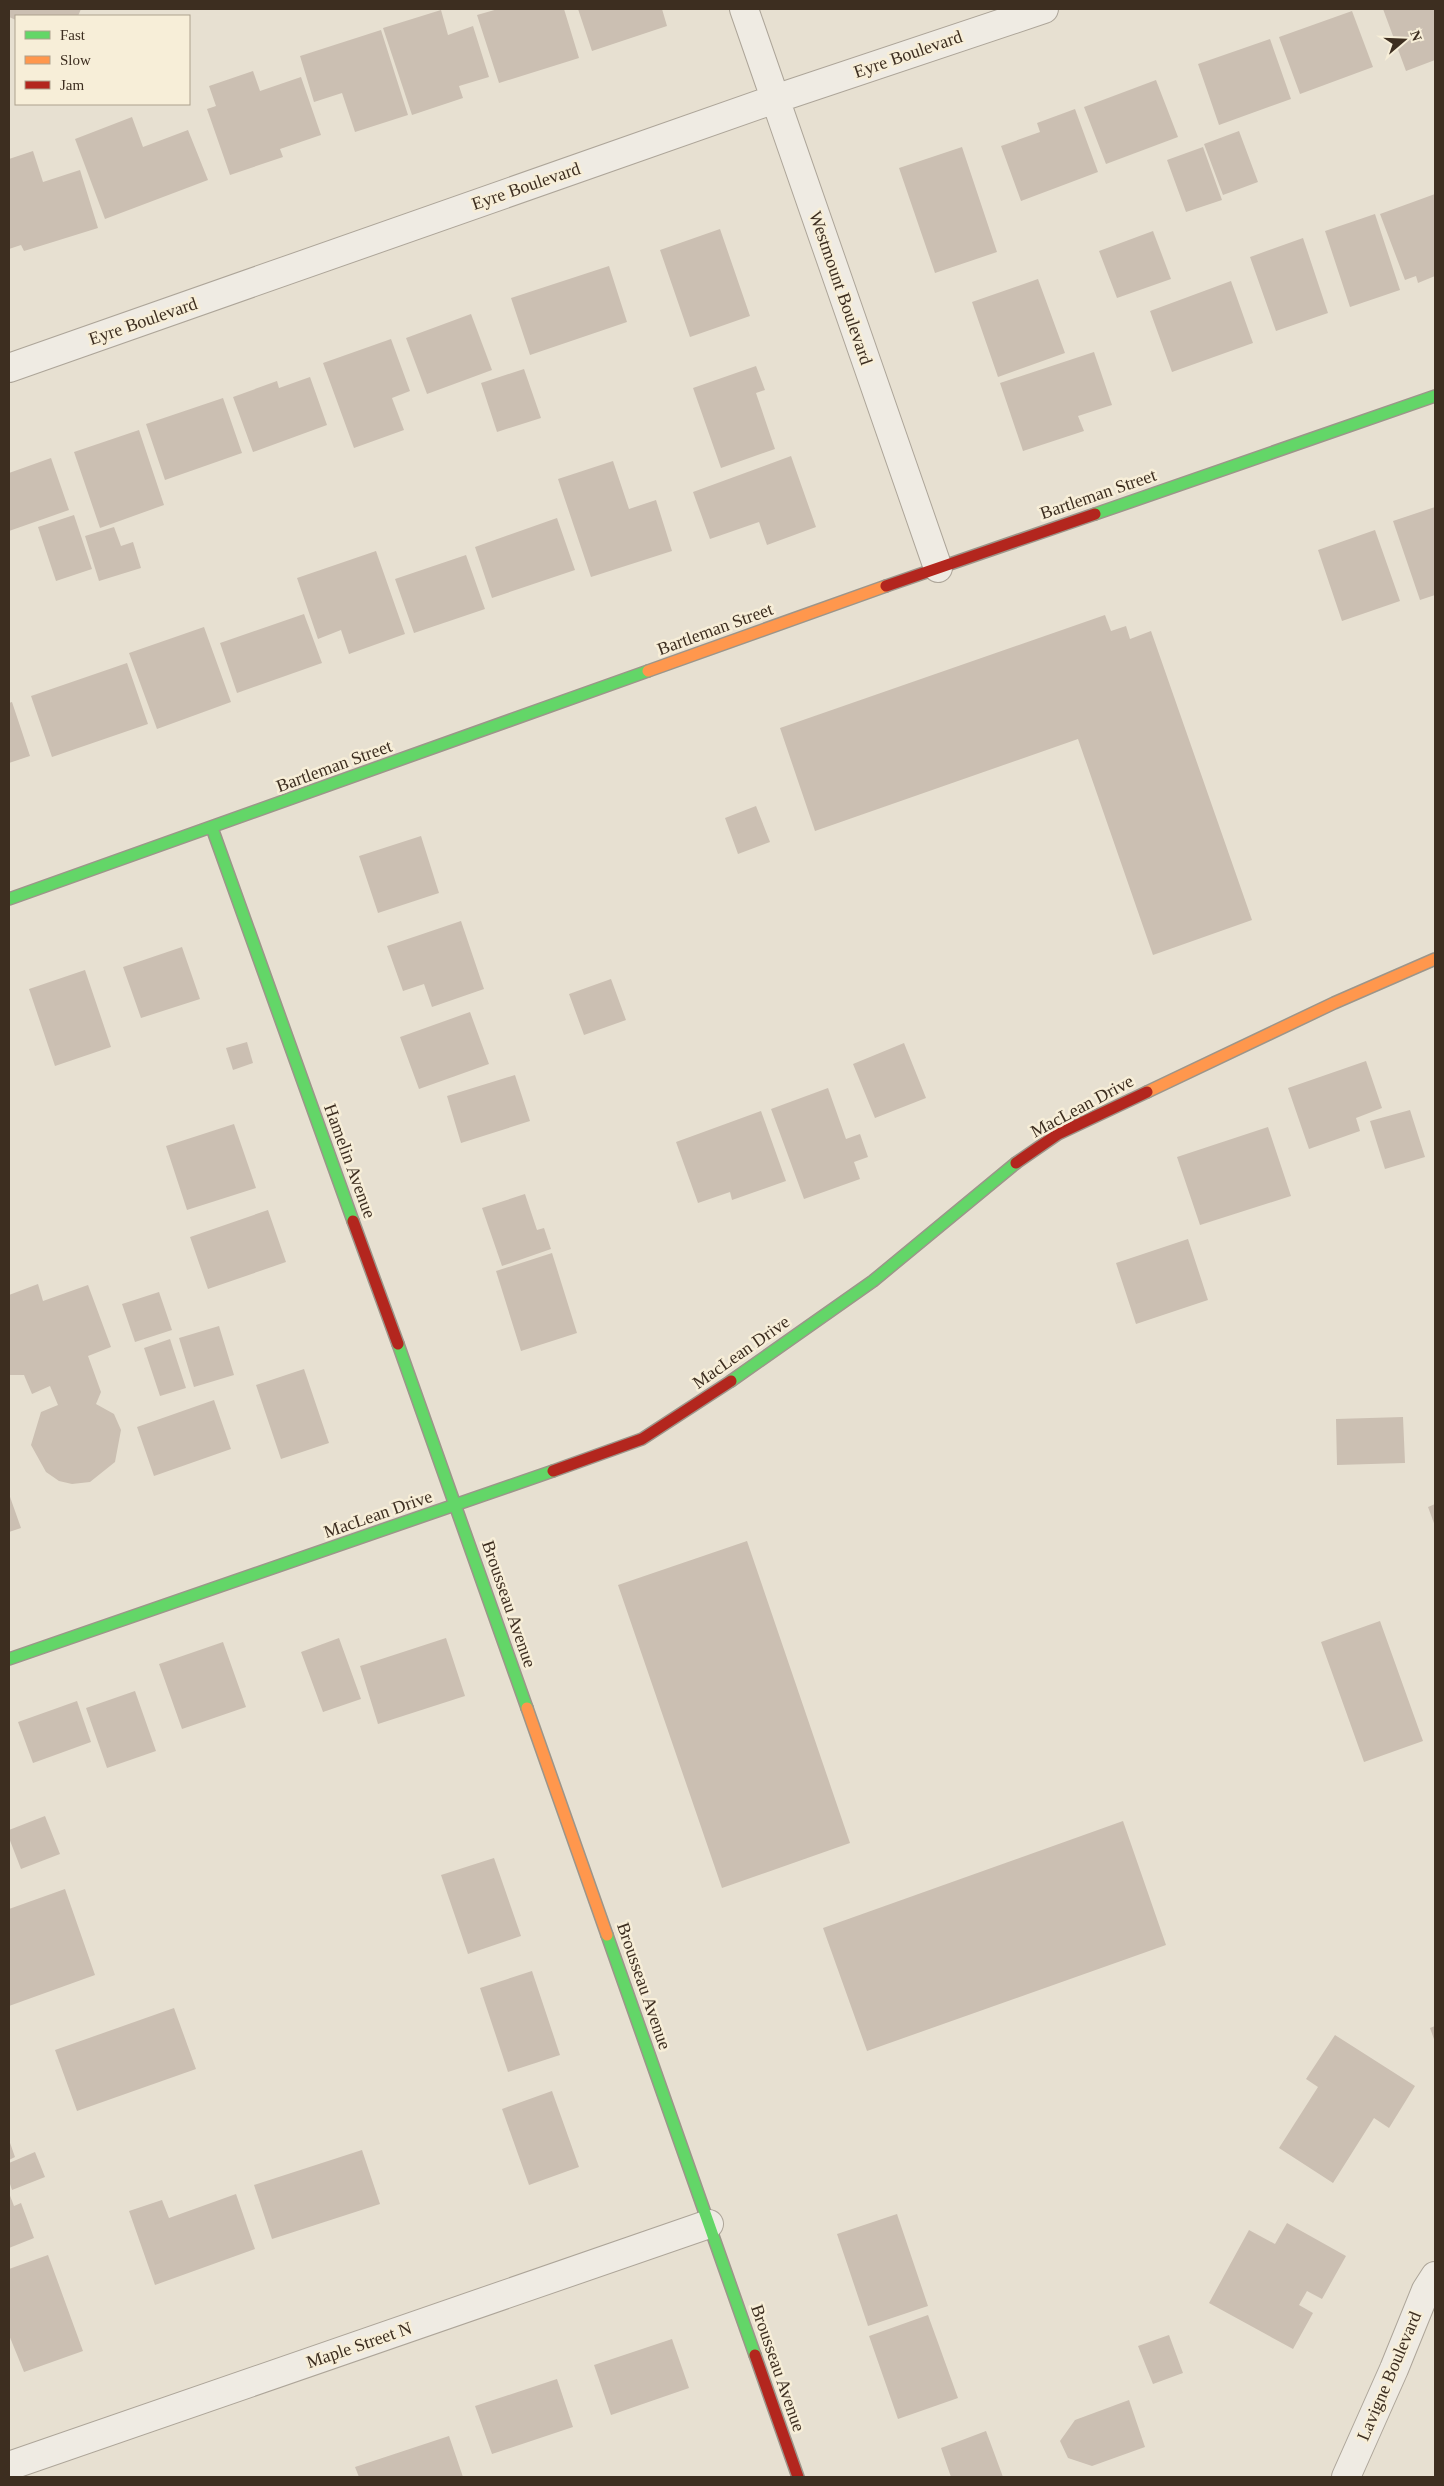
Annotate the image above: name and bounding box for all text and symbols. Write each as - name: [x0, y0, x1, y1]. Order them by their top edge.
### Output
- legend: [15, 15, 190, 105]
- north arrow: [1379, 15, 1429, 65]
- street label: Eyre Boulevard: [851, 26, 965, 82]
- text: Fast: [60, 27, 86, 43]
- text: N: [1407, 29, 1425, 43]
- text: Slow: [60, 52, 91, 68]
- text: Jam: [60, 77, 84, 93]
- street label: Eyre Boulevard: [469, 158, 583, 214]
- street label: Westmount Boulevard: [805, 209, 877, 367]
- street label: Eyre Boulevard: [86, 293, 200, 349]
- street label: Bartleman Street: [1037, 465, 1159, 523]
- street label: Bartleman Street: [655, 599, 775, 659]
- street label: Bartleman Street: [274, 736, 394, 796]
- street label: MacLean Drive: [1027, 1071, 1137, 1141]
- street label: Hamelin Avenue: [320, 1101, 380, 1221]
- street label: MacLean Drive: [689, 1311, 793, 1393]
- street label: MacLean Drive: [321, 1486, 435, 1542]
- street label: Brousseau Avenue: [478, 1538, 540, 1670]
- street label: Brousseau Avenue: [613, 1920, 675, 2052]
- street label: Brousseau Avenue: [747, 2302, 809, 2434]
- street label: Lavigne Boulevard: [1353, 2308, 1425, 2444]
- street label: Maple Street N: [304, 2318, 414, 2372]

